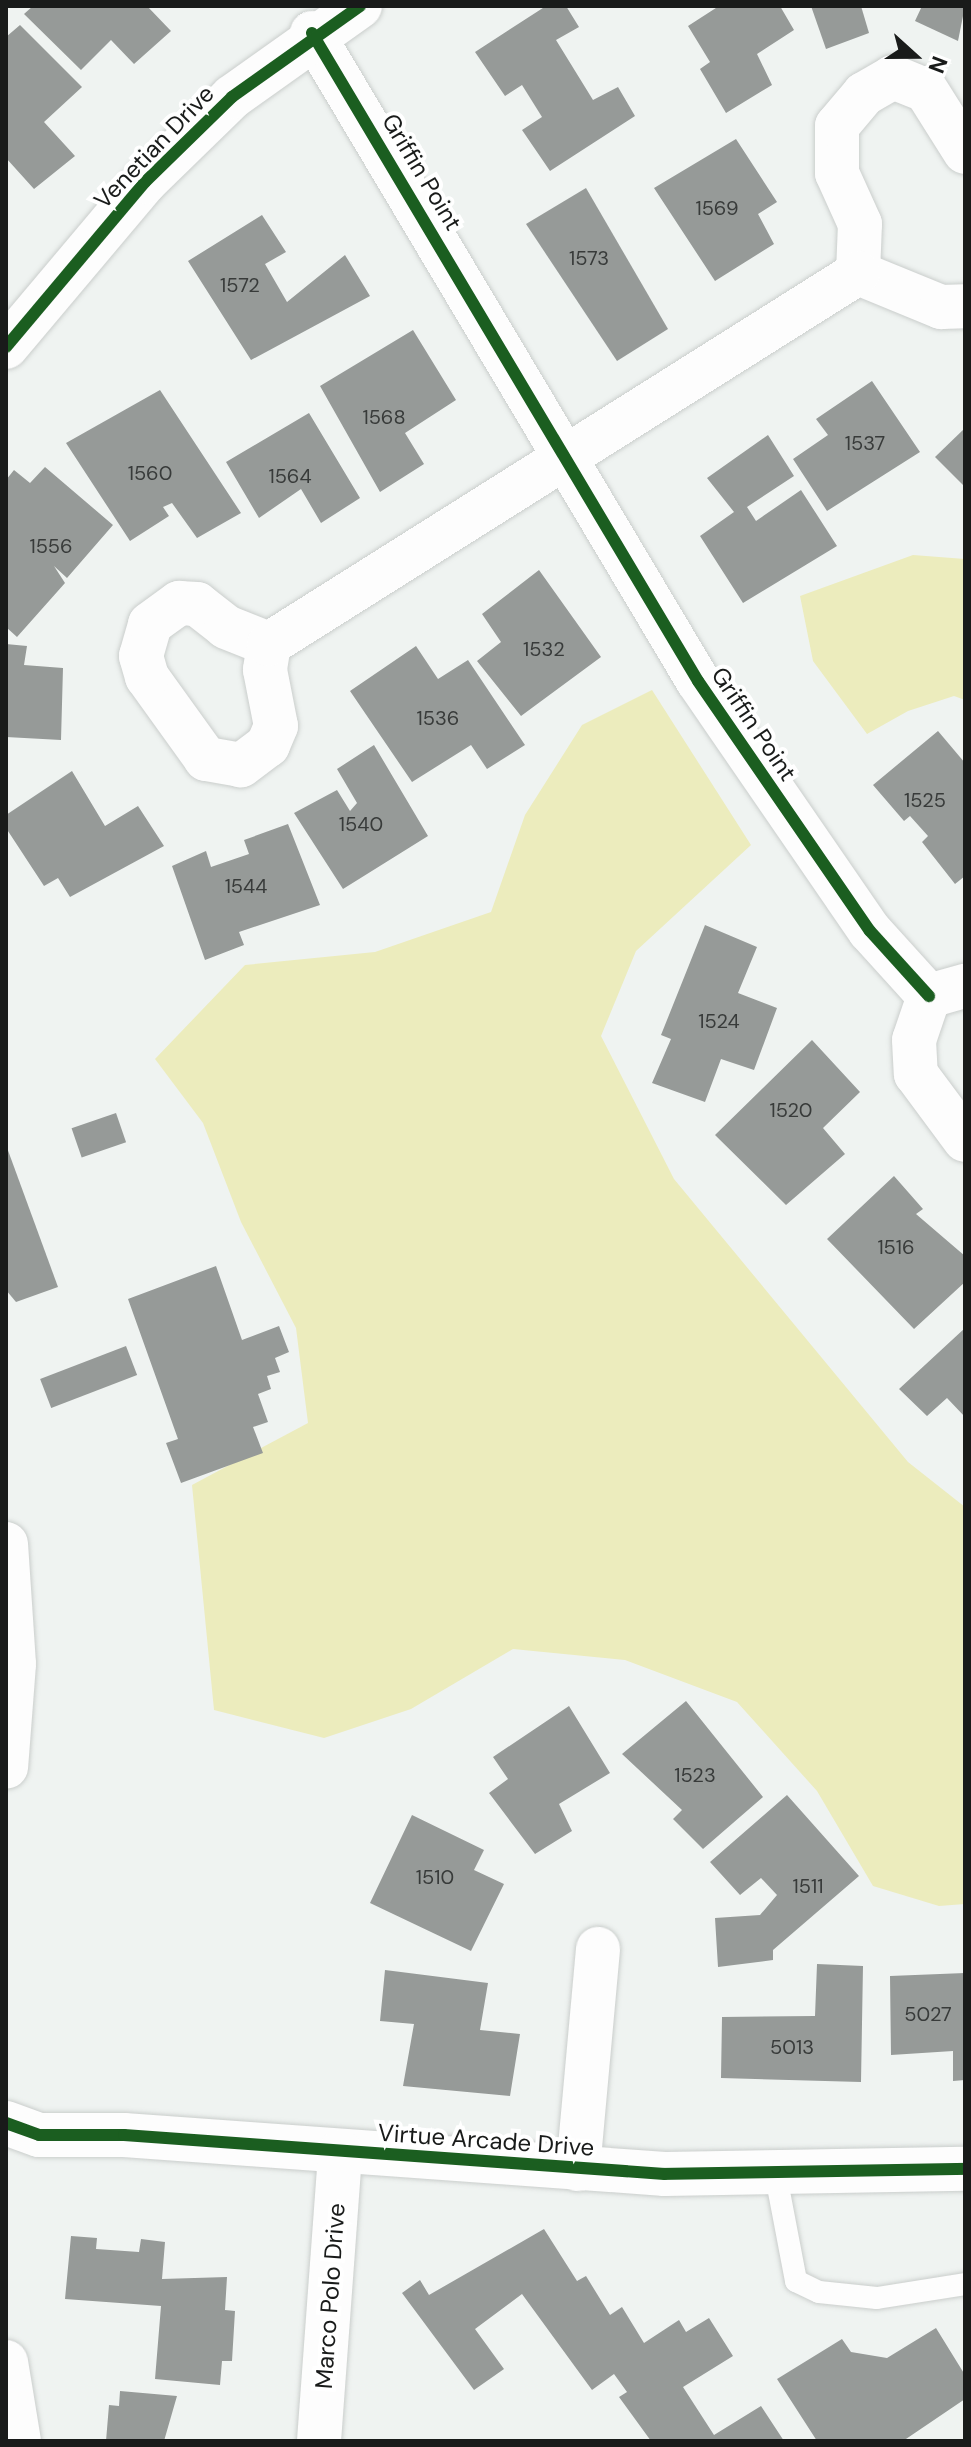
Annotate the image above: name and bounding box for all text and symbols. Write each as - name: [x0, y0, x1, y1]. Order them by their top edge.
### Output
- north arrow: [875, 16, 955, 96]
- text: N: [921, 52, 954, 77]
- street label: Venetian Drive: [88, 79, 220, 215]
- street label: Griffin Point: [376, 108, 468, 236]
- house number: 1569: [695, 196, 739, 220]
- house number: 1573: [569, 246, 609, 270]
- house number: 1572: [220, 273, 260, 297]
- house number: 1568: [362, 405, 406, 429]
- house number: 1537: [845, 431, 885, 455]
- house number: 1560: [128, 461, 172, 485]
- house number: 1564: [268, 464, 312, 488]
- house number: 1556: [29, 534, 73, 558]
- house number: 1532: [523, 637, 565, 661]
- street label: Griffin Point: [705, 662, 803, 786]
- house number: 1536: [417, 706, 459, 730]
- house number: 1525: [904, 788, 946, 812]
- house number: 1540: [339, 812, 383, 836]
- house number: 1544: [225, 874, 267, 898]
- house number: 1524: [698, 1009, 740, 1033]
- house number: 1520: [769, 1098, 813, 1122]
- house number: 1516: [877, 1235, 915, 1259]
- house number: 1523: [674, 1763, 716, 1787]
- house number: 1510: [416, 1865, 454, 1889]
- house number: 1511: [793, 1874, 823, 1898]
- house number: 5027: [904, 2002, 952, 2026]
- house number: 5013: [770, 2035, 814, 2059]
- street label: Virtue Arcade Drive: [377, 2118, 595, 2162]
- street label: Marco Polo Drive: [309, 2202, 351, 2390]

